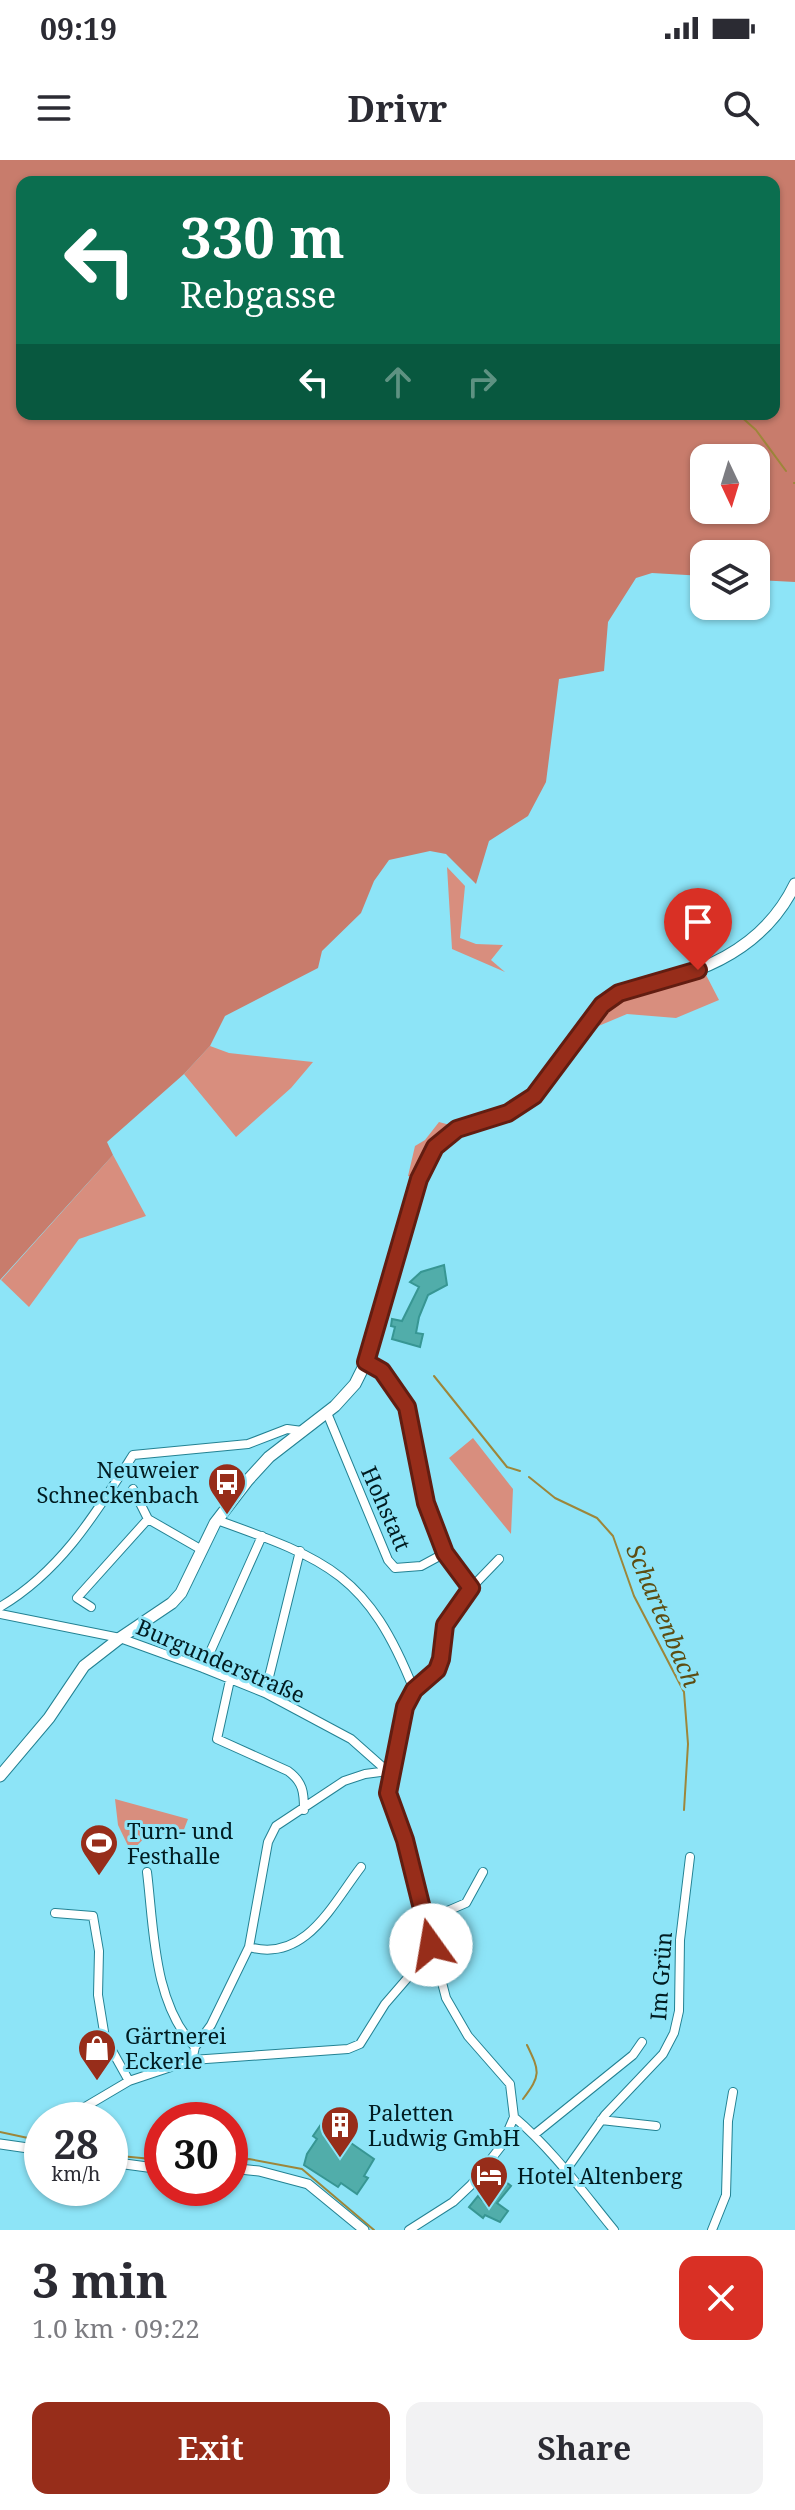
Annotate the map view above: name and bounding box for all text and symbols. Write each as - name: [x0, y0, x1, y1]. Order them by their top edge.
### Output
- text: 09:19: [40, 8, 117, 49]
- text: Drivr: [348, 84, 447, 133]
- icon: menu: [32, 86, 76, 130]
- icon: search: [719, 86, 763, 130]
- text: 330 m: [180, 198, 345, 274]
- icon: left: [48, 208, 152, 312]
- text: Rebgasse: [180, 270, 336, 319]
- icon: left: [292, 360, 336, 404]
- icon: ahead: [376, 360, 420, 404]
- icon: right: [460, 360, 504, 404]
- north arrow: [690, 444, 770, 524]
- map controls: [690, 444, 770, 620]
- button: layers: [690, 540, 770, 620]
- pin: [664, 888, 732, 970]
- icon: arrive: [676, 900, 720, 944]
- place label: Neuweier Schneckenbach: [36, 1454, 200, 1509]
- bus stop icon: Neuweier Schneckenbach: [206, 1461, 248, 1516]
- street label: Hohstatt: [355, 1461, 419, 1555]
- water label: Schartenbach: [619, 1538, 709, 1692]
- street label: Burgunderstraße: [132, 1611, 310, 1709]
- place label: Turn- und Festhalle: [127, 1815, 234, 1870]
- sports icon: Turn- und Festhalle: [78, 1822, 120, 1877]
- position arrow: [389, 1903, 473, 1987]
- street label: Im Grün: [642, 1931, 678, 2021]
- place label: Gärtnerei Eckerle: [125, 2020, 226, 2075]
- shop icon: Gärtnerei Eckerle: [76, 2027, 118, 2082]
- place label: Paletten Ludwig GmbH: [368, 2097, 520, 2152]
- speed limit sign: 30: [144, 2102, 248, 2206]
- building icon: Paletten Ludwig GmbH: [319, 2104, 361, 2159]
- text: 28: [53, 2116, 99, 2171]
- hotel icon: Hotel Altenberg: [468, 2154, 510, 2209]
- text: km/h: [51, 2160, 101, 2187]
- place label: Hotel Altenberg: [517, 2160, 683, 2190]
- text: 3 min: [32, 2247, 168, 2312]
- button: close: [679, 2256, 763, 2340]
- text: 1.0 km · 09:22: [32, 2310, 200, 2346]
- button: Exit: [32, 2402, 390, 2494]
- button: Share: [406, 2402, 763, 2494]

